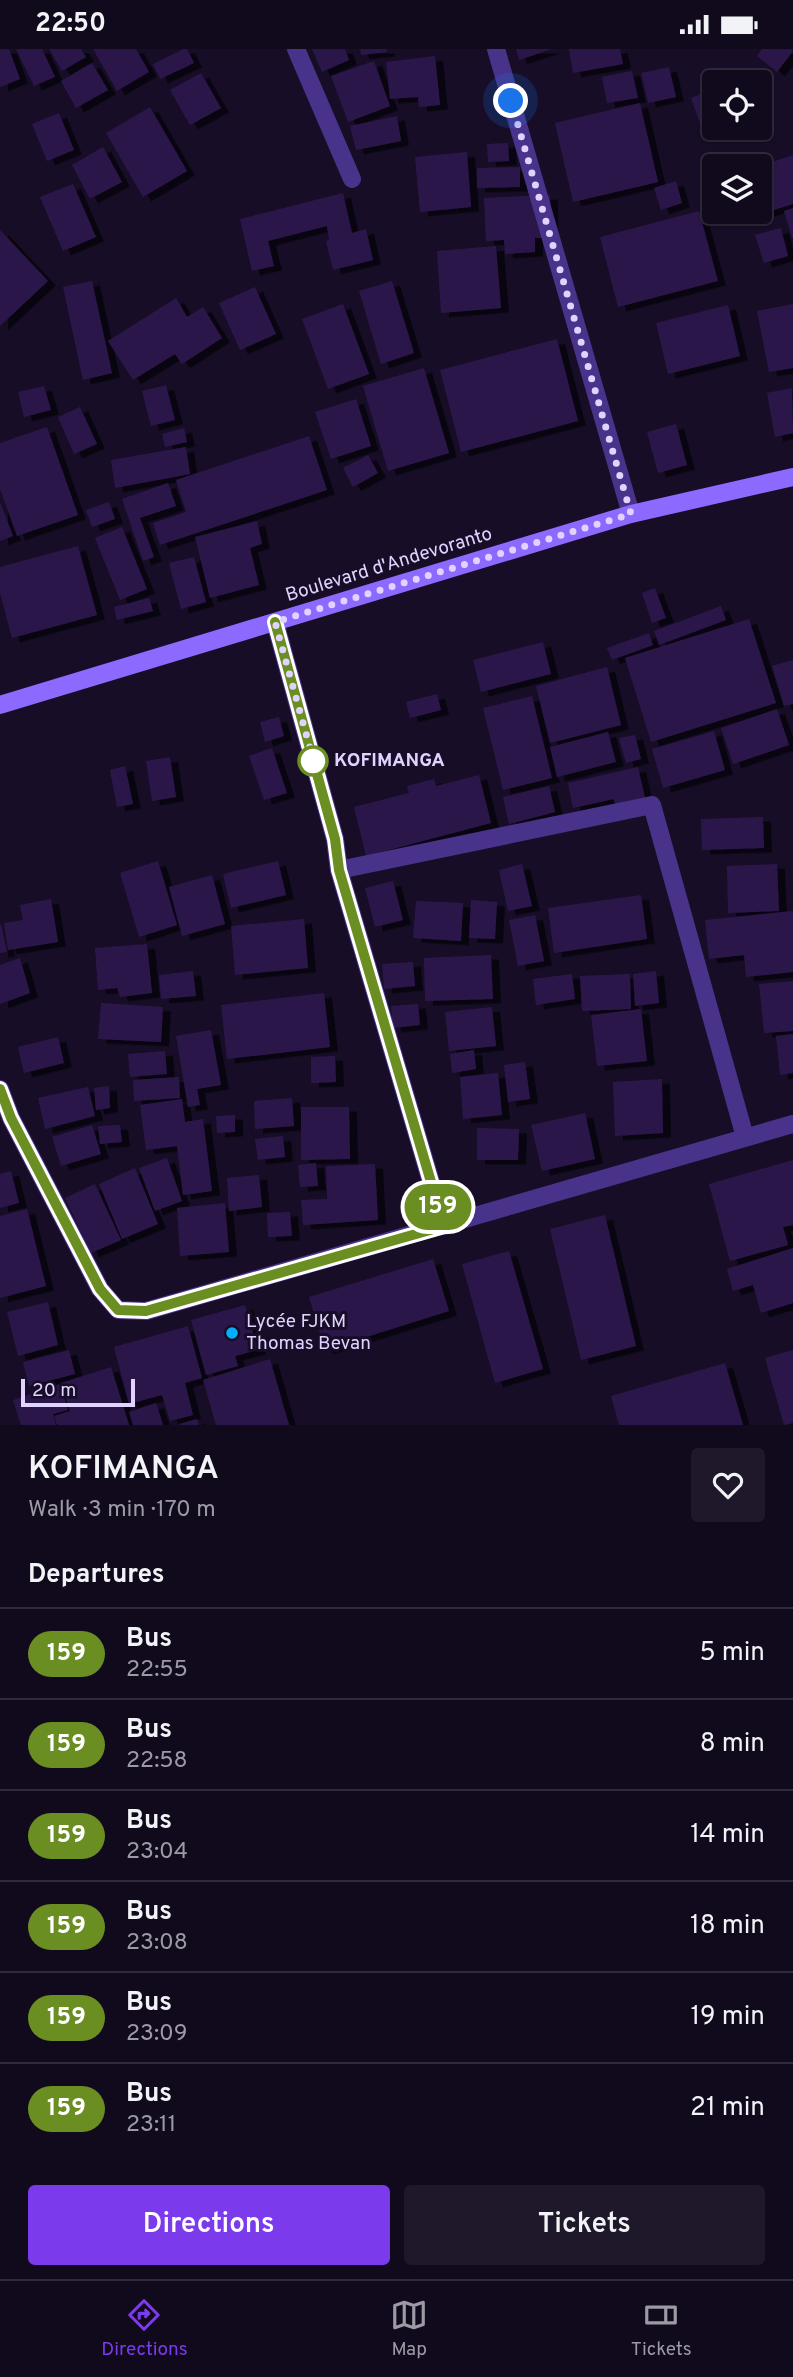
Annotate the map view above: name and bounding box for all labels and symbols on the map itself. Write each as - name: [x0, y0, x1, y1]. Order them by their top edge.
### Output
- your location: [493, 83, 528, 118]
- street label: Boulevard d'Andevoranto: [283, 522, 495, 608]
- marker: KOFIMANGA: [298, 746, 328, 776]
- place label: KOFIMANGA: [334, 749, 445, 773]
- line badge: 159: [398, 1184, 478, 1230]
- place label: Lycée FJKM Thomas Bevan: [246, 1310, 371, 1356]
- marker: Lycée FJKM Thomas Bevan: [224, 1325, 240, 1341]
- scale bar: [21, 1376, 135, 1408]

